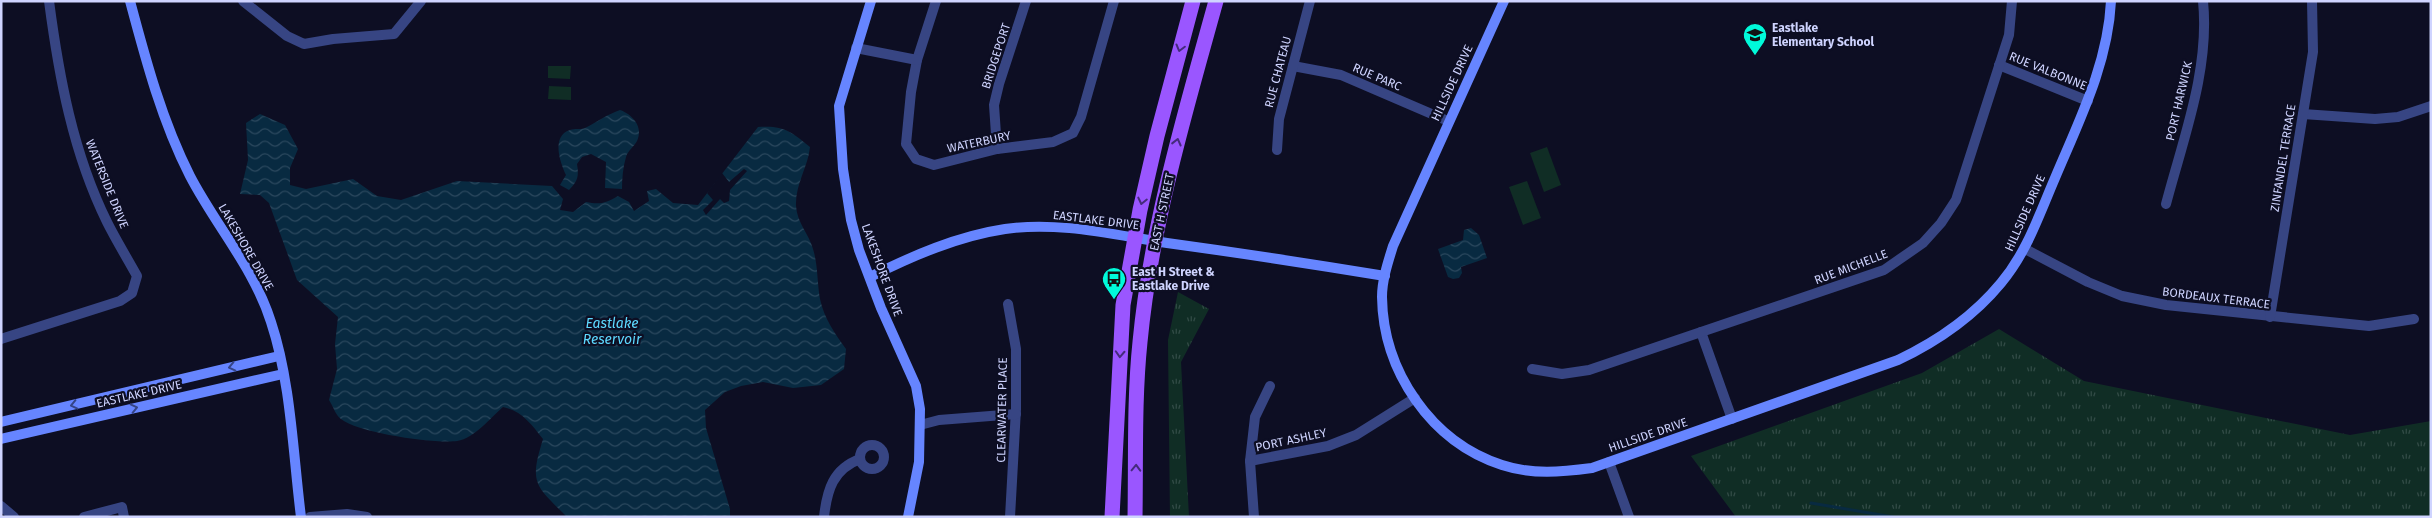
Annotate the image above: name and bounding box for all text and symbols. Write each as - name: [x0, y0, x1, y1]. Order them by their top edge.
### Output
- street label: BRIDGEPORT: [979, 21, 1013, 91]
- place label: Eastlake Elementary School: [1772, 21, 1875, 49]
- school or university icon: Eastlake Elementary School: [1742, 22, 1768, 56]
- street label: RUE CHATEAU: [1262, 35, 1294, 109]
- street label: HILLSIDE DRIVE: [1428, 43, 1476, 123]
- one-way arrow: [1175, 44, 1186, 53]
- street label: RUE VALBONNE: [2007, 49, 2089, 93]
- street label: PORT HARWICK: [2163, 59, 2195, 142]
- street label: RUE PARC: [1350, 60, 1404, 94]
- street label: ZINFANDEL TERRACE: [2268, 103, 2298, 213]
- street label: WATERBURY: [946, 128, 1013, 156]
- street label: WATERSIDE DRIVE: [83, 137, 131, 231]
- one-way arrow: [1171, 137, 1182, 146]
- street label: EAST H STREET: [1147, 171, 1177, 252]
- street label: HILLSIDE DRIVE: [2002, 172, 2048, 254]
- one-way arrow: [1137, 196, 1148, 205]
- street label: LAKESHORE DRIVE: [216, 201, 276, 293]
- street label: EASTLAKE DRIVE: [1052, 208, 1140, 232]
- street label: LAKESHORE DRIVE: [859, 222, 905, 318]
- street label: RUE MICHELLE: [1812, 247, 1890, 287]
- place label: East H Street & Eastlake Drive: [1132, 265, 1215, 293]
- bus stop icon: East H Street & Eastlake Drive: [1101, 266, 1127, 300]
- street label: BORDEAUX TERRACE: [2161, 284, 2271, 312]
- water label: Eastlake Reservoir: [583, 315, 642, 348]
- one-way arrow: [1115, 350, 1126, 358]
- street label: CLEARWATER PLACE: [994, 357, 1010, 463]
- one-way arrow: [227, 361, 236, 372]
- street label: EASTLAKE DRIVE: [95, 377, 183, 411]
- one-way arrow: [69, 399, 78, 410]
- one-way arrow: [129, 403, 138, 414]
- street label: HILLSIDE DRIVE: [1607, 415, 1689, 455]
- street label: PORT ASHLEY: [1254, 426, 1328, 454]
- one-way arrow: [1131, 464, 1141, 472]

